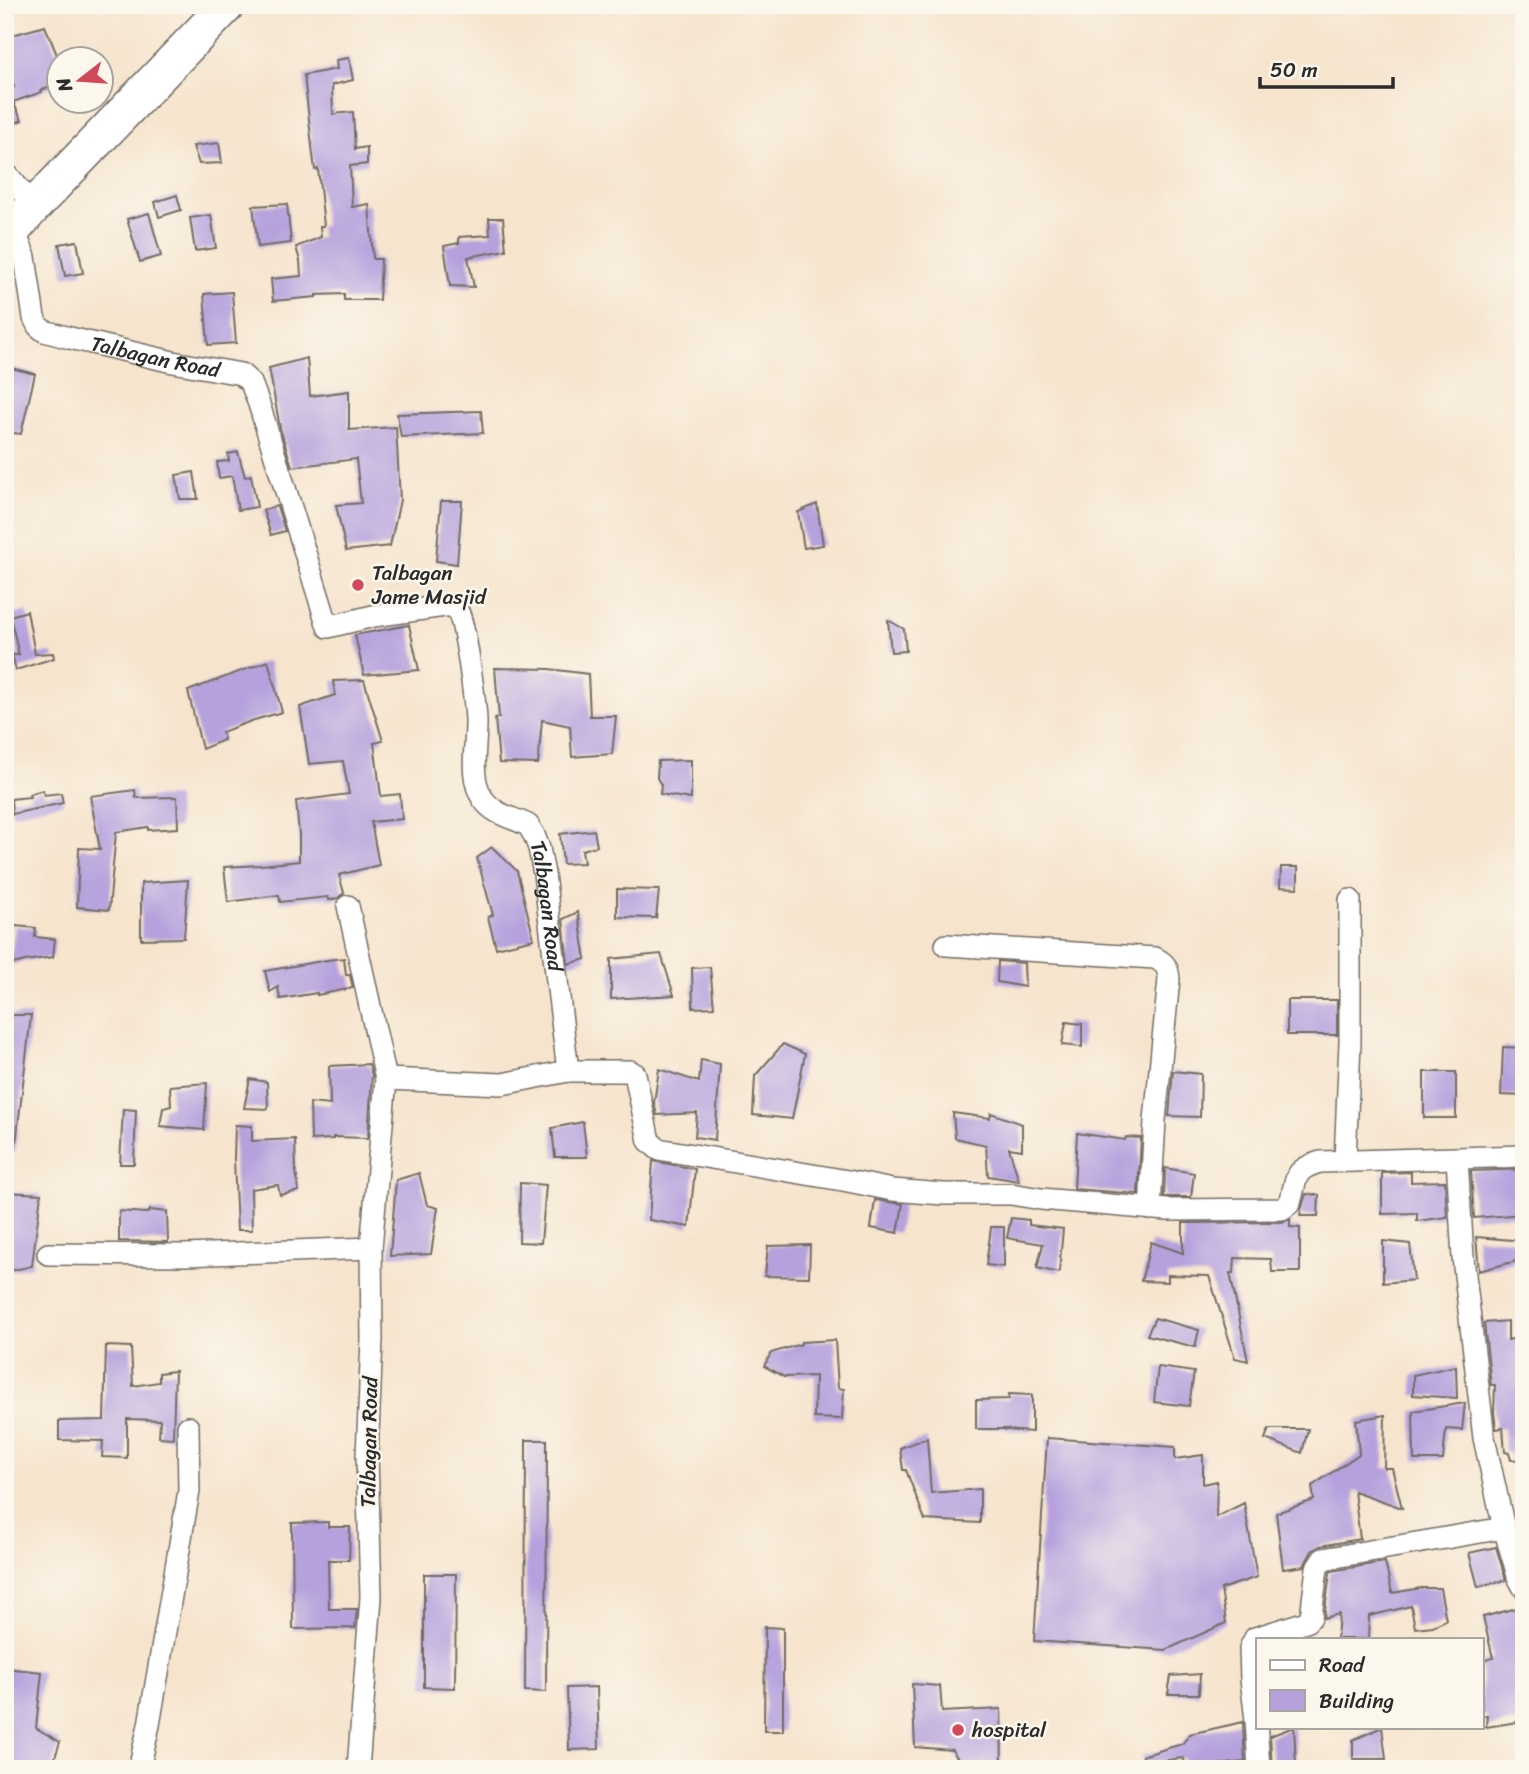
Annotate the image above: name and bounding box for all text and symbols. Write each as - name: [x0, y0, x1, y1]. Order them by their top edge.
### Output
- north arrow: [46, 46, 116, 116]
- scale bar: [1260, 46, 1392, 90]
- text: 50 m: [1270, 51, 1318, 89]
- text: N: [46, 73, 82, 97]
- street label: Talbagan Road: [87, 324, 225, 389]
- place label: Talbagan Jame Masjid: [371, 554, 488, 616]
- marker: Talbagan Jame Masjid: [350, 577, 366, 593]
- street label: Talbagan Road: [519, 835, 575, 975]
- street label: Talbagan Road: [349, 1374, 389, 1508]
- legend: [1256, 1638, 1484, 1728]
- text: Road: [1319, 1646, 1366, 1684]
- text: Building: [1319, 1682, 1395, 1720]
- place label: hospital: [971, 1711, 1047, 1749]
- marker: hospital: [950, 1722, 966, 1738]

